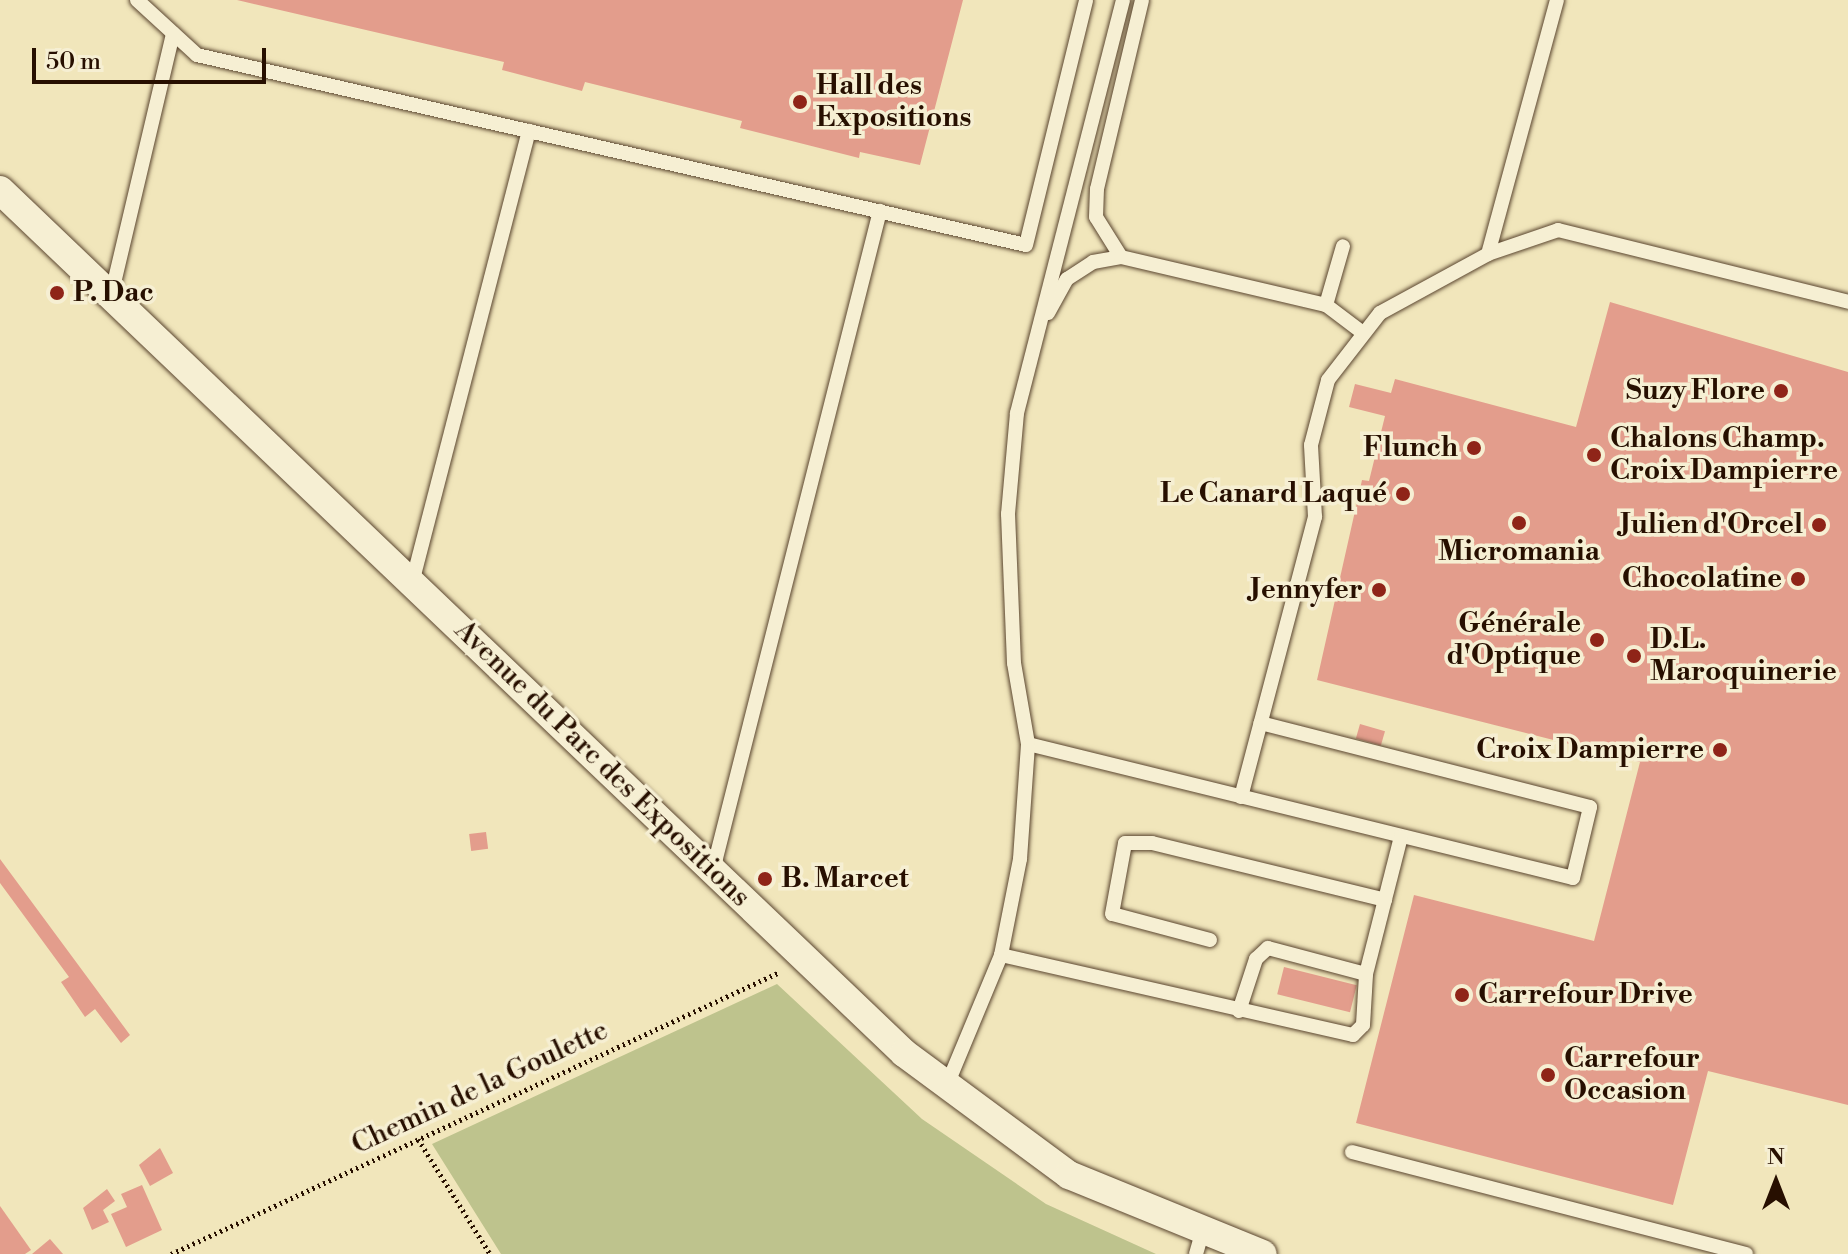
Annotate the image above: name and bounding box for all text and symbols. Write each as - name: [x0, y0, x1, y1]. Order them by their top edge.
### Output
- scale bar: [36, 32, 270, 82]
- text: 50 m: [46, 47, 101, 77]
- place label: Hall des Expositions: [816, 69, 971, 135]
- marker: Hall des Expositions: [791, 93, 809, 111]
- place label: P. Dac: [73, 276, 154, 310]
- marker: P. Dac: [48, 284, 66, 302]
- place label: Suzy Flore: [1626, 374, 1765, 408]
- marker: Suzy Flore: [1772, 382, 1790, 400]
- place label: Chalons Champ. Croix Dampierre: [1610, 422, 1838, 488]
- place label: Flunch: [1363, 431, 1458, 465]
- marker: Flunch: [1465, 439, 1483, 457]
- marker: Chalons Champ. Croix Dampierre: [1585, 446, 1603, 464]
- place label: Le Canard Laqué: [1160, 477, 1387, 511]
- marker: Le Canard Laqué: [1394, 485, 1412, 503]
- place label: Julien d'Orcel: [1620, 508, 1803, 542]
- marker: Micromania: [1510, 514, 1528, 532]
- marker: Julien d'Orcel: [1810, 516, 1828, 534]
- place label: Micromania: [1438, 535, 1600, 569]
- place label: Chocolatine: [1622, 562, 1782, 596]
- marker: Chocolatine: [1789, 570, 1807, 588]
- place label: Jennyfer: [1250, 573, 1363, 607]
- marker: Jennyfer: [1370, 581, 1388, 599]
- place label: Générale d'Optique: [1446, 607, 1581, 673]
- street label: Avenue du Parc des Expositions: [447, 614, 757, 914]
- place label: D.L. Maroquinerie: [1650, 623, 1837, 689]
- marker: Générale d'Optique: [1588, 631, 1606, 649]
- marker: D.L. Maroquinerie: [1625, 647, 1643, 665]
- place label: Croix Dampierre: [1476, 733, 1704, 767]
- marker: Croix Dampierre: [1711, 741, 1729, 759]
- place label: B. Marcet: [781, 862, 909, 896]
- marker: B. Marcet: [756, 870, 774, 888]
- place label: Carrefour Drive: [1478, 978, 1693, 1012]
- marker: Carrefour Drive: [1453, 986, 1471, 1004]
- street label: Chemin de la Goulette: [347, 1014, 613, 1162]
- place label: Carrefour Occasion: [1564, 1042, 1700, 1108]
- marker: Carrefour Occasion: [1539, 1066, 1557, 1084]
- north arrow: [1736, 1142, 1816, 1222]
- text: N: [1767, 1144, 1785, 1171]

